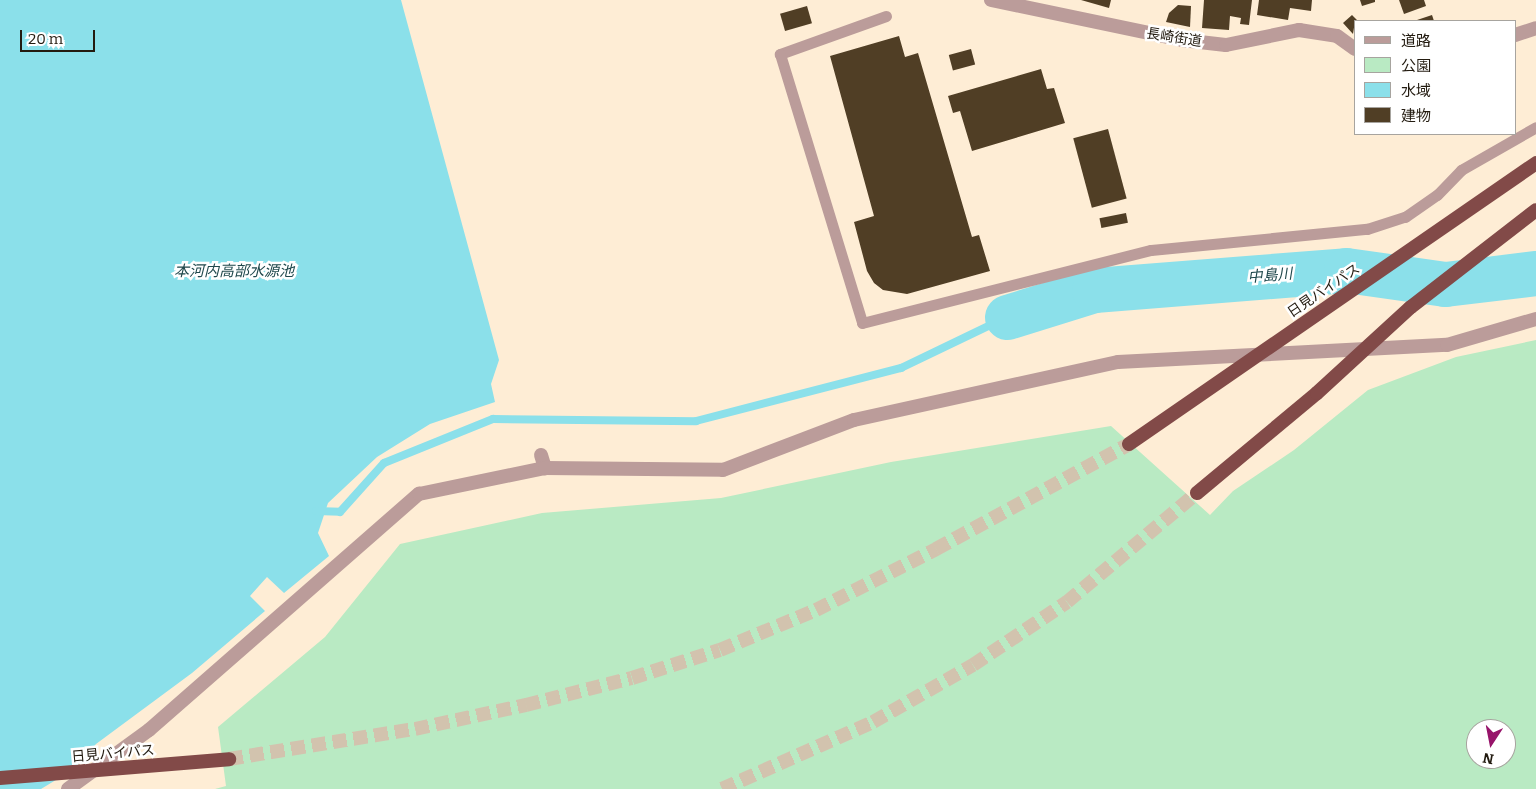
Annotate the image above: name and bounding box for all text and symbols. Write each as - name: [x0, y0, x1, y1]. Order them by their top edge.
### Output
- scale bar: [22, 20, 98, 52]
- legend: [1354, 20, 1516, 135]
- street label: 長崎街道: [1145, 25, 1203, 51]
- text: 20 m: [28, 30, 63, 48]
- text: 道路: [1401, 32, 1431, 50]
- text: 公園: [1401, 57, 1431, 75]
- text: 水域: [1401, 82, 1431, 100]
- text: 建物: [1401, 107, 1431, 125]
- street label: 日見バイパス: [1284, 261, 1364, 321]
- water label: 本河内高部水源池: [174, 263, 294, 281]
- water label: 中島川: [1247, 265, 1293, 287]
- north arrow: [1466, 719, 1516, 769]
- street label: 日見バイパス: [70, 742, 156, 766]
- text: N: [1481, 749, 1495, 768]

